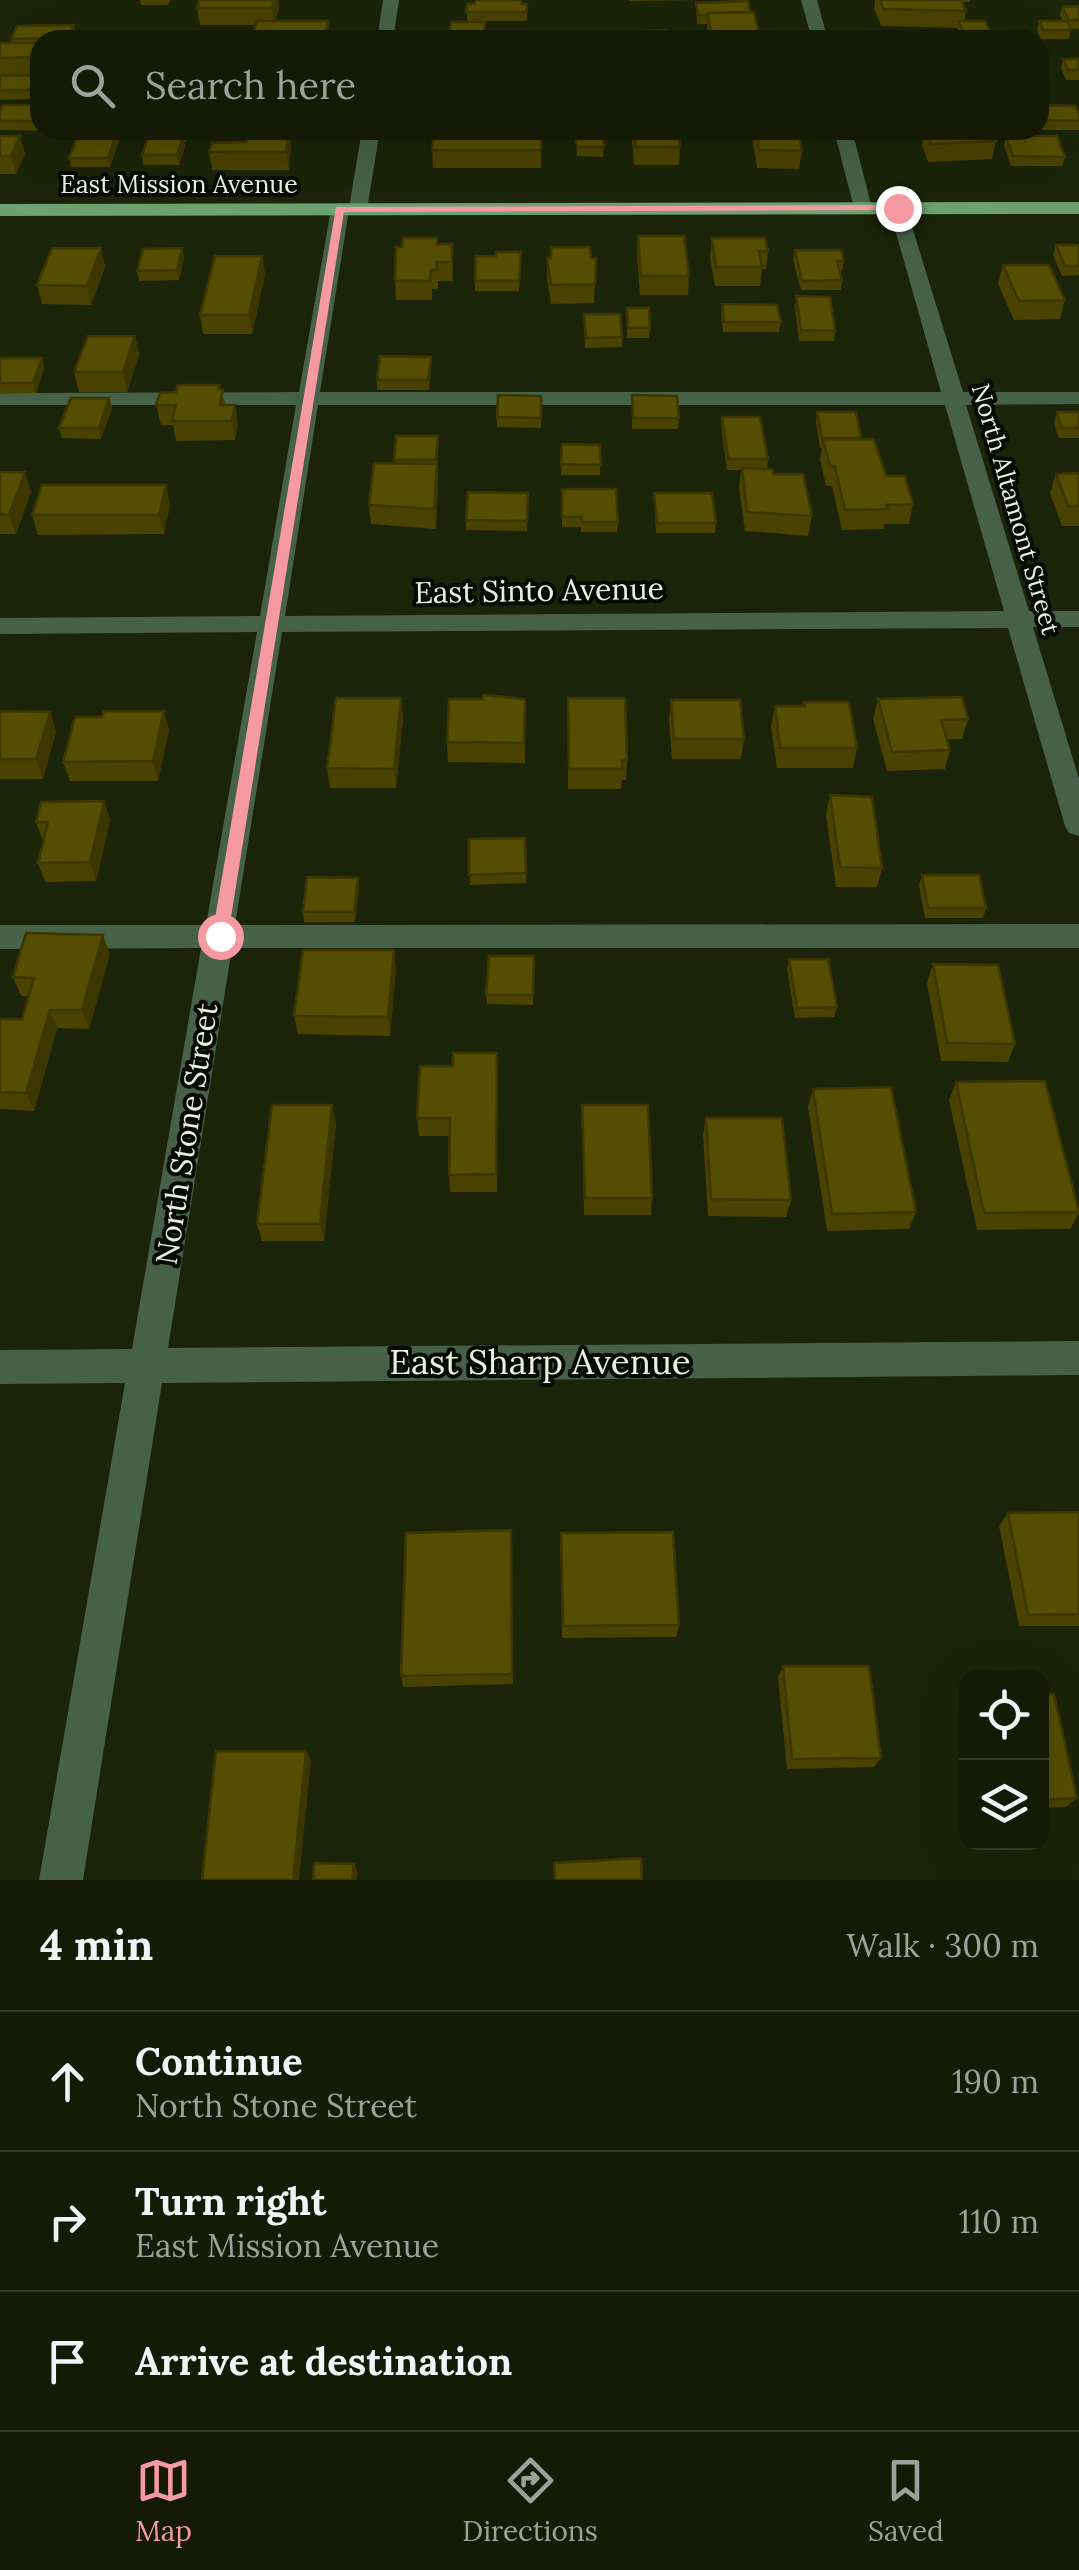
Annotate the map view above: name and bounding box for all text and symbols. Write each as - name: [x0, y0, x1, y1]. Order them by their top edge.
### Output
- search box: [30, 30, 1049, 140]
- icon: search: [65, 58, 120, 113]
- text: Search here: [145, 61, 356, 109]
- street label: East Mission Avenue: [60, 168, 298, 200]
- route end: [876, 186, 922, 232]
- street label: North Altamont Street: [965, 380, 1067, 639]
- street label: East Sinto Avenue: [414, 569, 664, 611]
- route start: [198, 914, 244, 960]
- street label: North Stone Street: [147, 1000, 226, 1267]
- street label: East Sharp Avenue: [389, 1339, 691, 1384]
- map controls: [959, 1670, 1049, 1850]
- button: locate: [959, 1670, 1049, 1760]
- button: layers: [959, 1760, 1049, 1850]
- text: 4 min: [40, 1918, 153, 1972]
- text: Walk · 300 m: [847, 1925, 1039, 1966]
- text: Continue: [135, 2037, 303, 2085]
- icon: ahead: [40, 2054, 95, 2109]
- text: 190 m: [952, 2061, 1039, 2102]
- text: North Stone Street: [135, 2085, 417, 2126]
- text: Turn right: [135, 2177, 326, 2225]
- icon: right: [40, 2194, 95, 2249]
- text: 110 m: [959, 2201, 1039, 2242]
- text: East Mission Avenue: [135, 2225, 439, 2266]
- icon: arrive: [40, 2334, 95, 2389]
- text: Arrive at destination: [135, 2337, 512, 2385]
- tab: Map: [135, 2453, 192, 2549]
- tab: Directions: [462, 2453, 598, 2549]
- tab: Saved: [868, 2453, 944, 2549]

